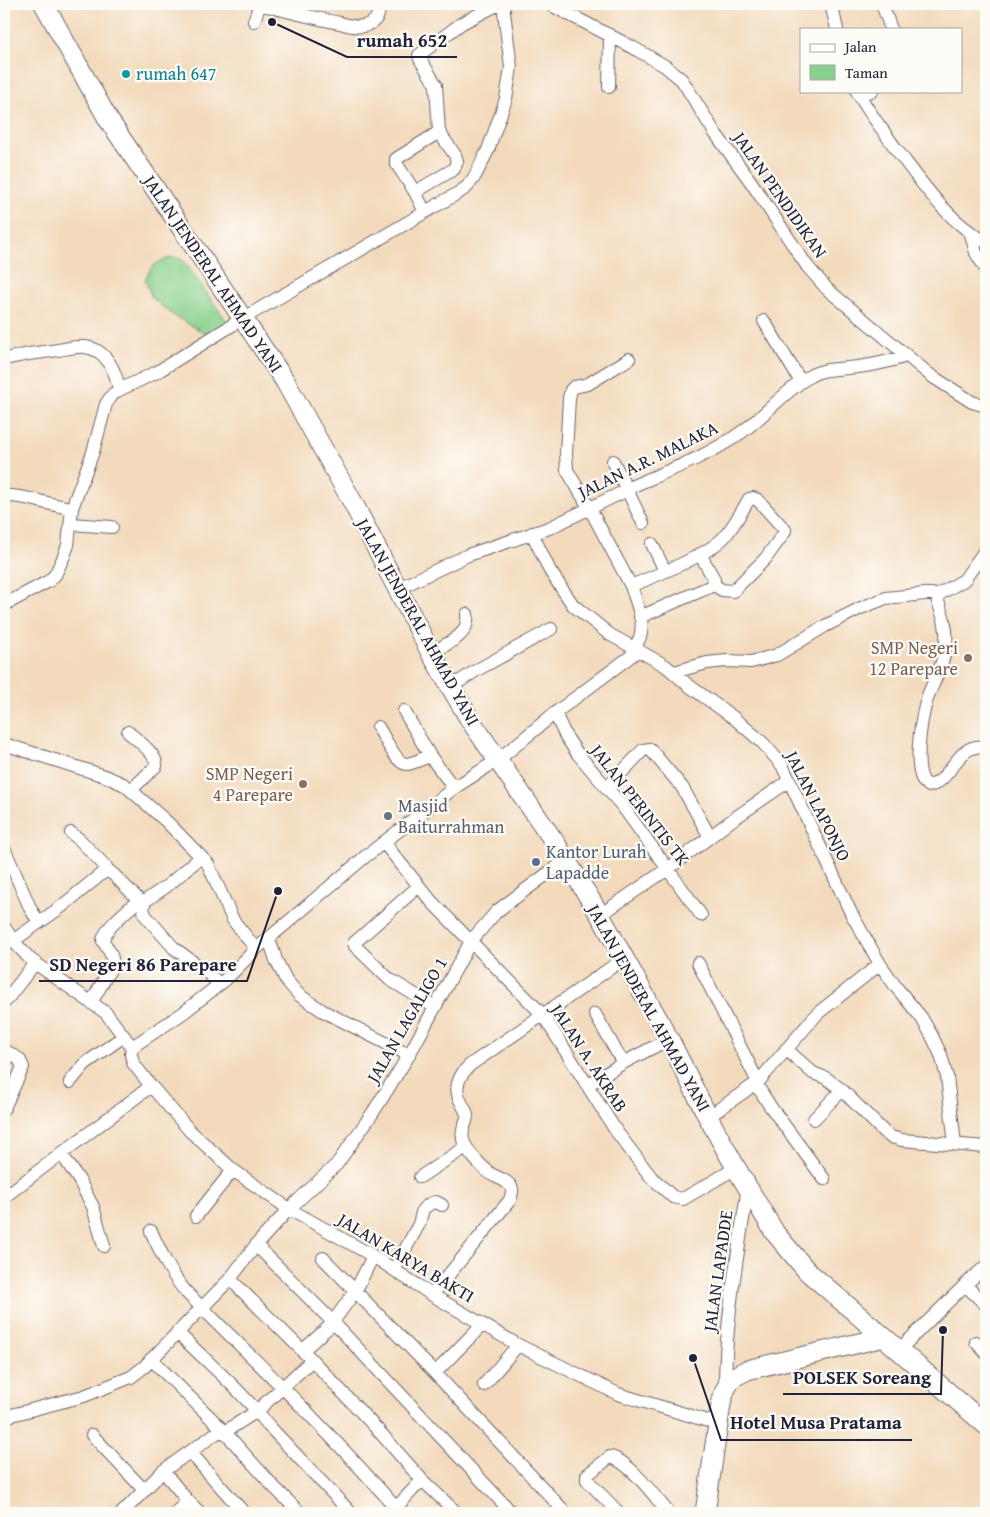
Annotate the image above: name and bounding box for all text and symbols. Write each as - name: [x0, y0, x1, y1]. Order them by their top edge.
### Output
- callout: rumah 652: [347, 23, 457, 57]
- text: rumah 652: [357, 26, 447, 54]
- legend: [800, 28, 962, 92]
- text: Jalan: [843, 36, 877, 57]
- place label: rumah 647: [136, 60, 216, 87]
- text: Taman: [845, 62, 888, 83]
- marker: rumah 647: [120, 68, 132, 80]
- street label: JALAN PENDIDIKAN: [726, 124, 834, 264]
- street label: JALAN JENDERAL AHMAD YANI: [136, 168, 290, 378]
- street label: JALAN A.R. MALAKA: [571, 414, 722, 506]
- street label: JALAN JENDERAL AHMAD YANI: [349, 511, 487, 730]
- place label: SMP Negeri 12 Parepare: [869, 634, 958, 682]
- marker: SMP Negeri 12 Parepare: [962, 652, 974, 664]
- street label: JALAN PERINTIS TK: [583, 737, 697, 871]
- street label: JALAN LAPONJO: [778, 744, 858, 866]
- place label: SMP Negeri 4 Parepare: [206, 760, 293, 808]
- marker: SMP Negeri 4 Parepare: [297, 778, 309, 790]
- place label: Masjid Baiturrahman: [398, 792, 504, 840]
- marker: Masjid Baiturrahman: [382, 810, 394, 822]
- place label: Kantor Lurah Lapadde: [546, 838, 647, 886]
- marker: Kantor Lurah Lapadde: [530, 856, 542, 868]
- street label: JALAN JENDERAL AHMAD YANI: [580, 897, 718, 1116]
- callout: SD Negeri 86 Parepare: [39, 947, 247, 981]
- text: SD Negeri 86 Parepare: [49, 950, 237, 978]
- street label: JALAN LAGALIGO 1: [359, 952, 454, 1089]
- street label: JALAN A. AKRAB: [543, 997, 635, 1117]
- street label: JALAN KARYA BAKTI: [331, 1205, 480, 1309]
- street label: JALAN LAPADDE: [695, 1209, 739, 1335]
- callout: POLSEK Soreang: [783, 1360, 941, 1394]
- text: POLSEK Soreang: [793, 1363, 932, 1391]
- callout: Hotel Musa Pratama: [721, 1406, 912, 1440]
- text: Hotel Musa Pratama: [730, 1408, 902, 1436]

